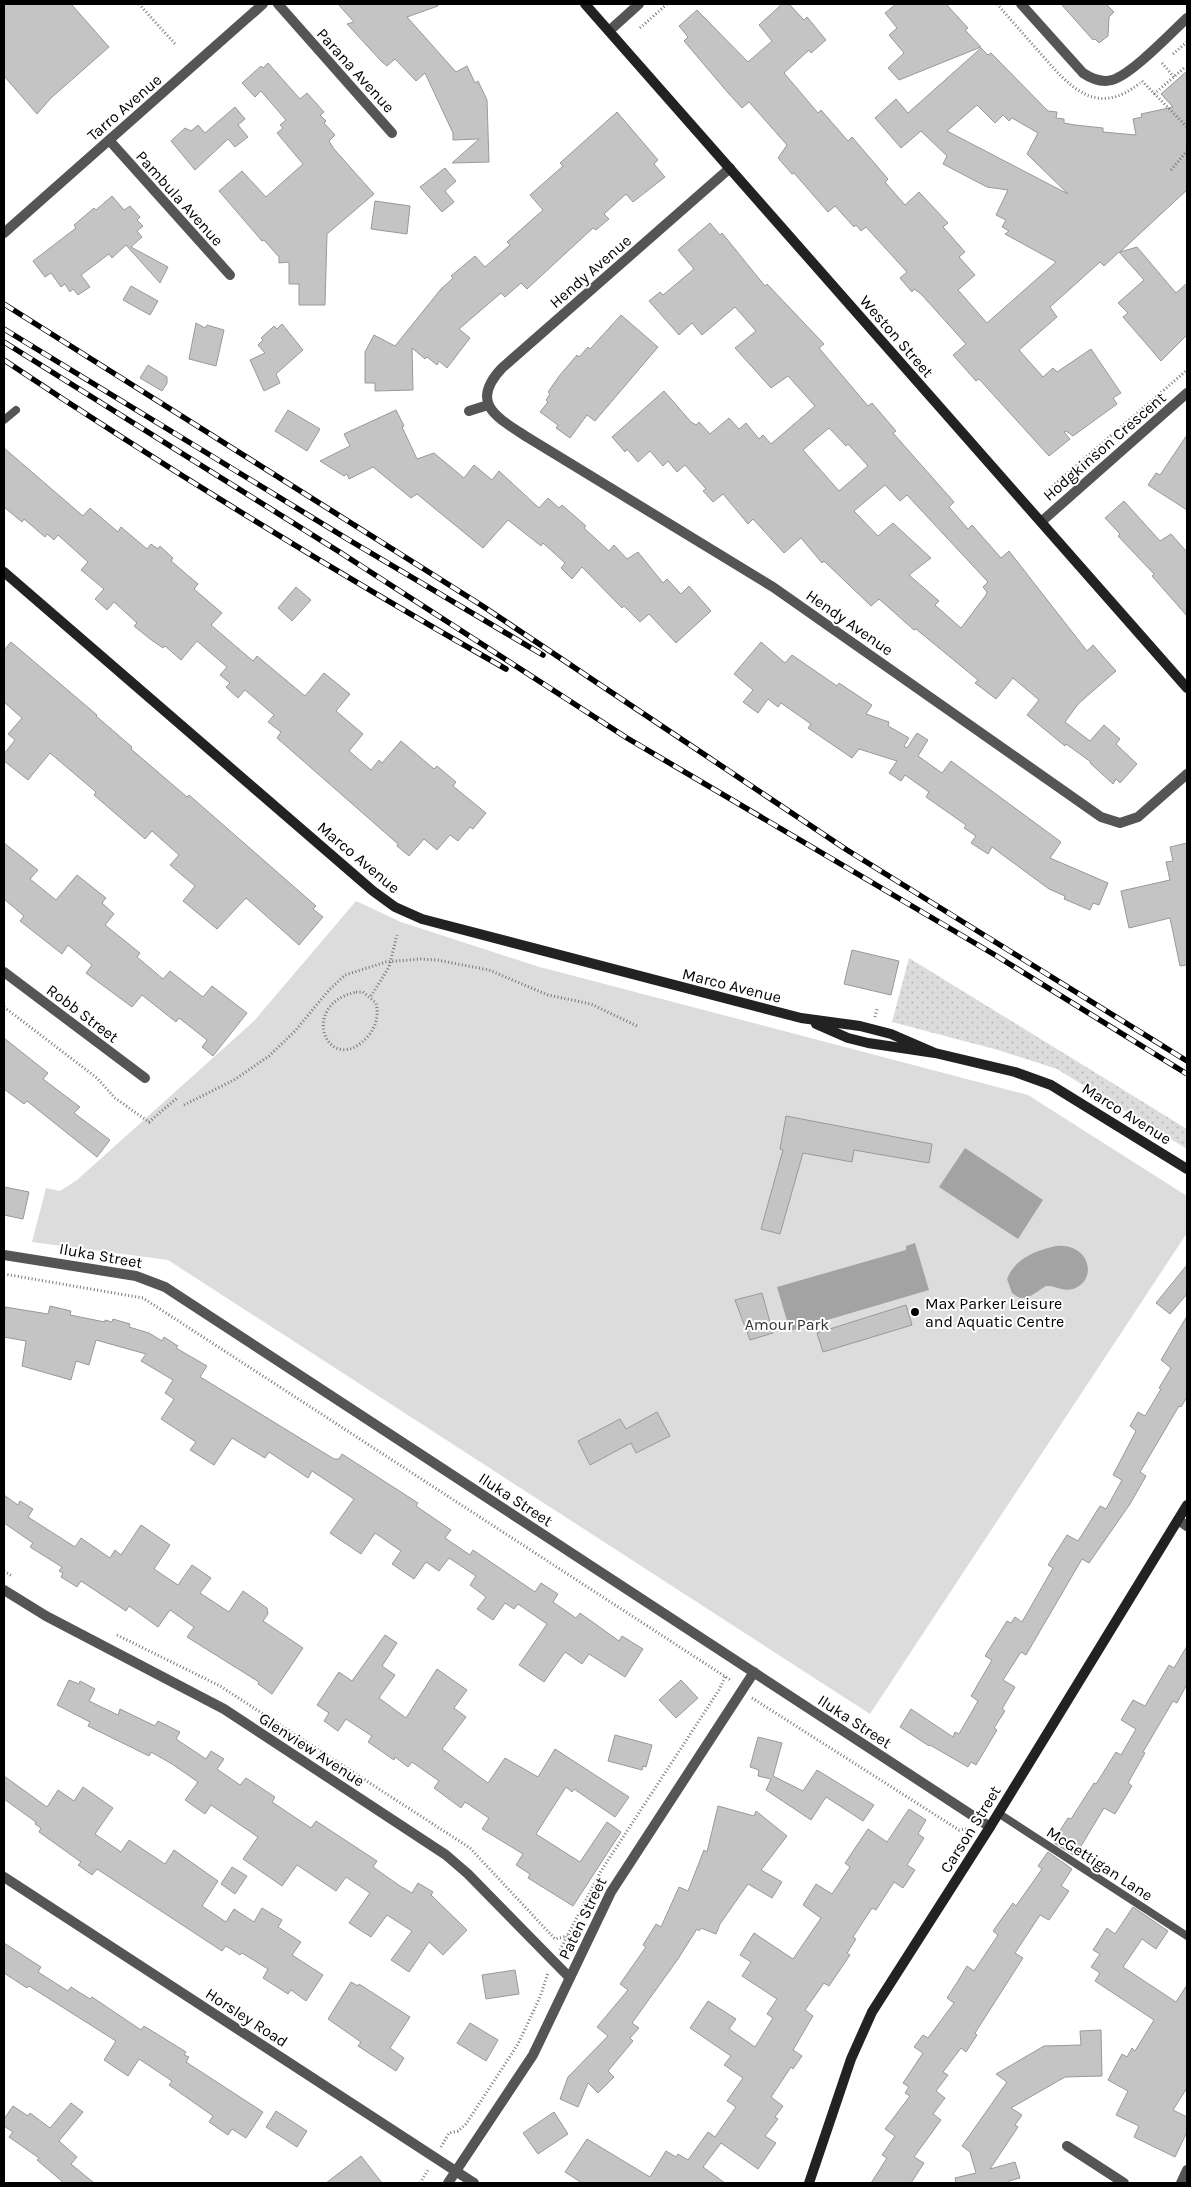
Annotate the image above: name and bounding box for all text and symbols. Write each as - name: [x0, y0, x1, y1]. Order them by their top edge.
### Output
- street label: Parana Avenue: [313, 24, 399, 117]
- street label: Tarro Avenue: [83, 70, 165, 145]
- street label: Pambula Avenue: [132, 147, 227, 250]
- street label: Hendy Avenue: [546, 231, 635, 312]
- street label: Weston Street: [856, 291, 937, 381]
- street label: Hodgkinson Crescent: [1039, 388, 1170, 505]
- street label: Hendy Avenue: [803, 585, 897, 659]
- street label: Marco Avenue: [314, 817, 404, 897]
- street label: Marco Avenue: [680, 964, 783, 1007]
- street label: Robb Street: [43, 980, 122, 1047]
- street label: Marco Avenue: [1079, 1078, 1175, 1148]
- street label: Iluka Street: [58, 1239, 144, 1272]
- place label: Max Parker Leisure and Aquatic Centre: [925, 1294, 1064, 1331]
- marker: Max Parker Leisure and Aquatic Centre: [909, 1306, 921, 1318]
- park label: Amour Park: [745, 1315, 829, 1334]
- street label: Iluka Street: [475, 1469, 556, 1530]
- street label: Iluka Street: [814, 1691, 895, 1752]
- street label: Glenview Avenue: [256, 1708, 368, 1791]
- street label: Carson Street: [936, 1782, 1005, 1876]
- street label: McGettigan Lane: [1043, 1822, 1156, 1905]
- street label: Paten Street: [554, 1874, 611, 1963]
- street label: Horsley Road: [202, 1984, 291, 2051]

